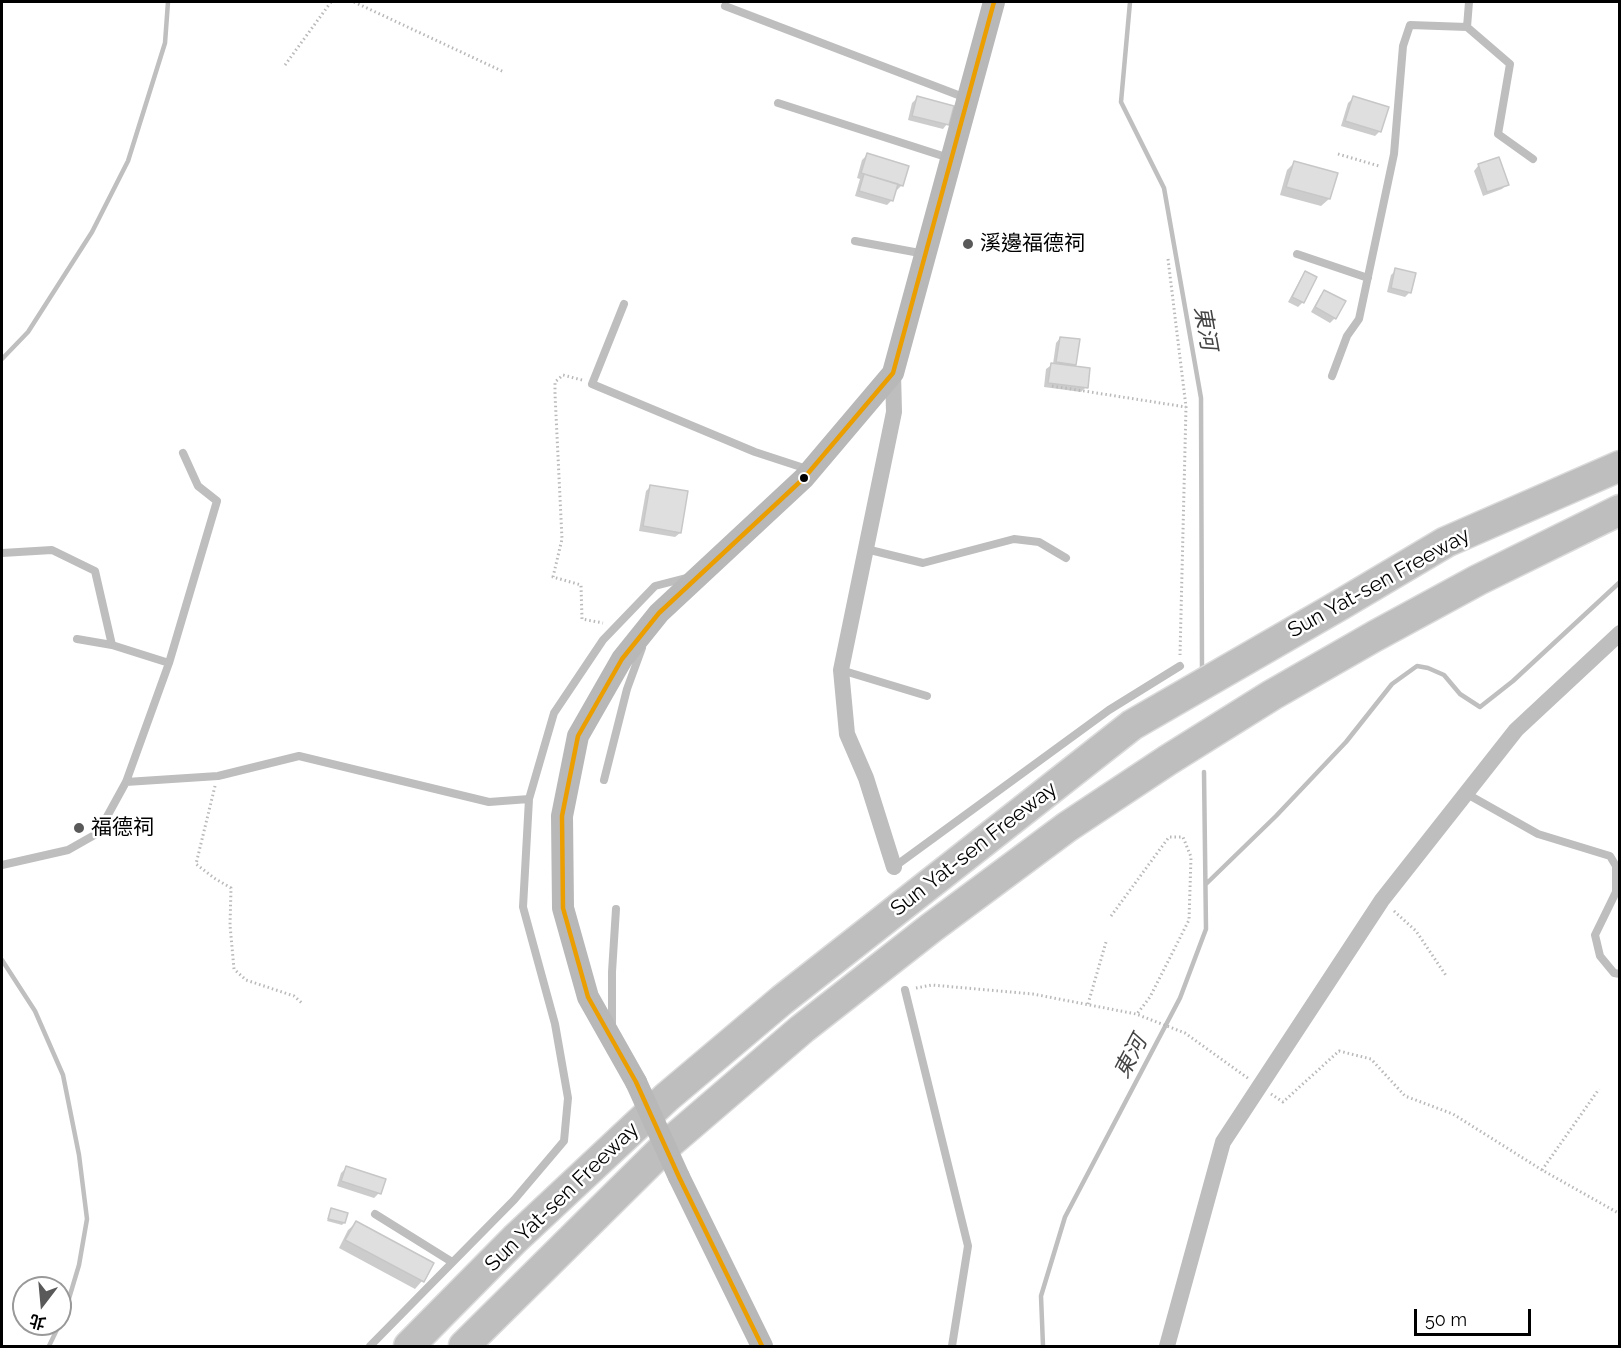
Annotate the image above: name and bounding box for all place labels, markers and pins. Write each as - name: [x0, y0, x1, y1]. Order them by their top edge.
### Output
- place label: 溪邊福德祠: [980, 231, 1085, 257]
- marker: 溪邊福德祠: [961, 237, 975, 251]
- unlabelled marker: [798, 472, 810, 484]
- place label: 福德祠: [91, 815, 154, 841]
- marker: 福德祠: [72, 821, 86, 835]

